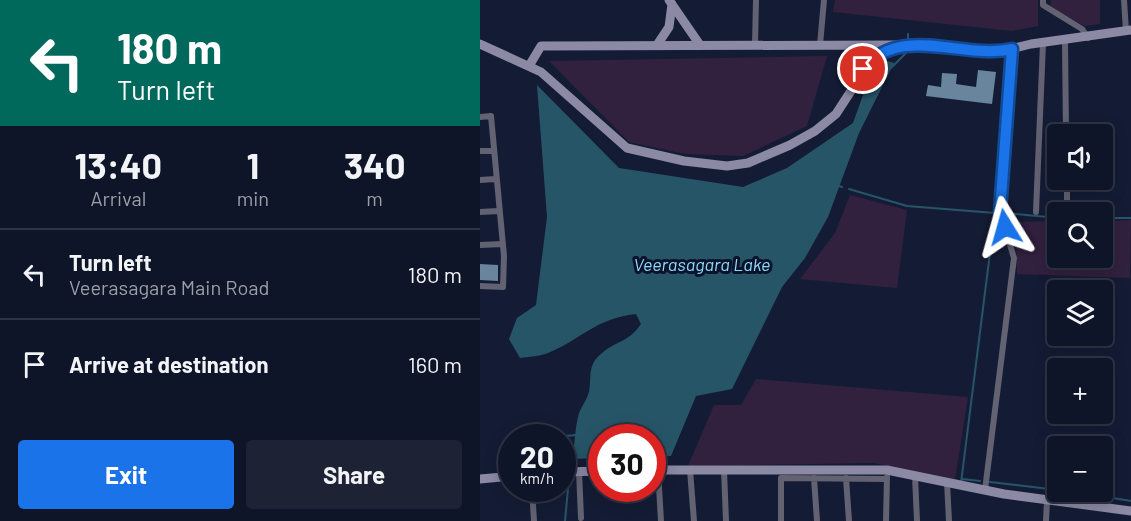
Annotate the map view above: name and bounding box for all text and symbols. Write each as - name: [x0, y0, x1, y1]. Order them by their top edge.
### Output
- text: 180 m: [117, 22, 222, 72]
- icon: left: [18, 24, 96, 102]
- pin: [837, 43, 888, 94]
- icon: arrive: [846, 52, 879, 85]
- text: Turn left: [117, 73, 215, 105]
- map controls: [1047, 124, 1113, 502]
- button: sound: [1047, 124, 1113, 190]
- text: 13:40: [75, 143, 162, 186]
- text: 1: [247, 143, 259, 186]
- text: 340: [344, 143, 405, 186]
- text: Arrival: [90, 186, 146, 210]
- text: min: [237, 186, 269, 210]
- text: m: [366, 186, 383, 210]
- position arrow: [973, 195, 1037, 259]
- button: search: [1047, 202, 1113, 268]
- text: Turn left: [69, 249, 152, 275]
- water label: Veerasagara Lake: [634, 253, 770, 275]
- icon: left: [18, 258, 51, 291]
- text: 180 m: [408, 261, 462, 287]
- text: Veerasagara Main Road: [69, 275, 269, 299]
- button: layers: [1047, 280, 1113, 346]
- icon: arrive: [18, 348, 51, 381]
- text: Arrive at destination: [69, 351, 268, 377]
- text: 160 m: [408, 351, 462, 377]
- button: +: [1047, 358, 1113, 424]
- speed limit sign: 30: [588, 424, 666, 502]
- button: −: [1047, 436, 1113, 502]
- text: 20: [520, 438, 554, 474]
- button: Exit: [18, 440, 234, 509]
- button: Share: [246, 440, 462, 509]
- text: km/h: [520, 469, 554, 487]

